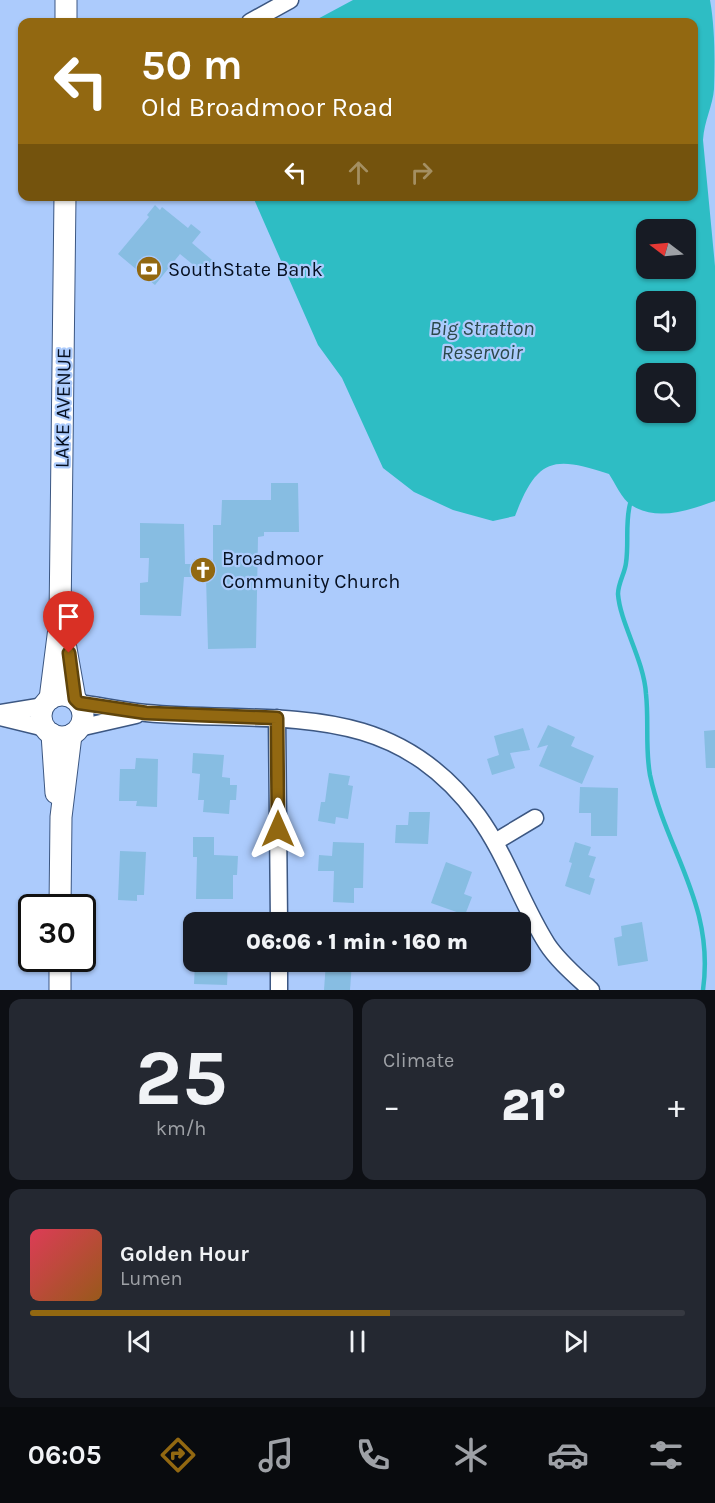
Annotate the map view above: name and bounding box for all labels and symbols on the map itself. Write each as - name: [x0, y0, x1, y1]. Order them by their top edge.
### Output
- north arrow: [636, 219, 696, 279]
- bank icon: SouthState Bank: [134, 254, 164, 284]
- place label: SouthState Bank: [168, 258, 323, 281]
- water label: Big Stratton Reservoir: [430, 316, 534, 364]
- street label: LAKE AVENUE: [50, 348, 76, 468]
- place label: Broadmoor Community Church: [222, 547, 400, 593]
- church icon: Broadmoor Community Church: [188, 555, 218, 585]
- pin: [43, 591, 94, 653]
- position arrow: [246, 797, 310, 861]
- speed limit sign: 30: [18, 894, 96, 972]

